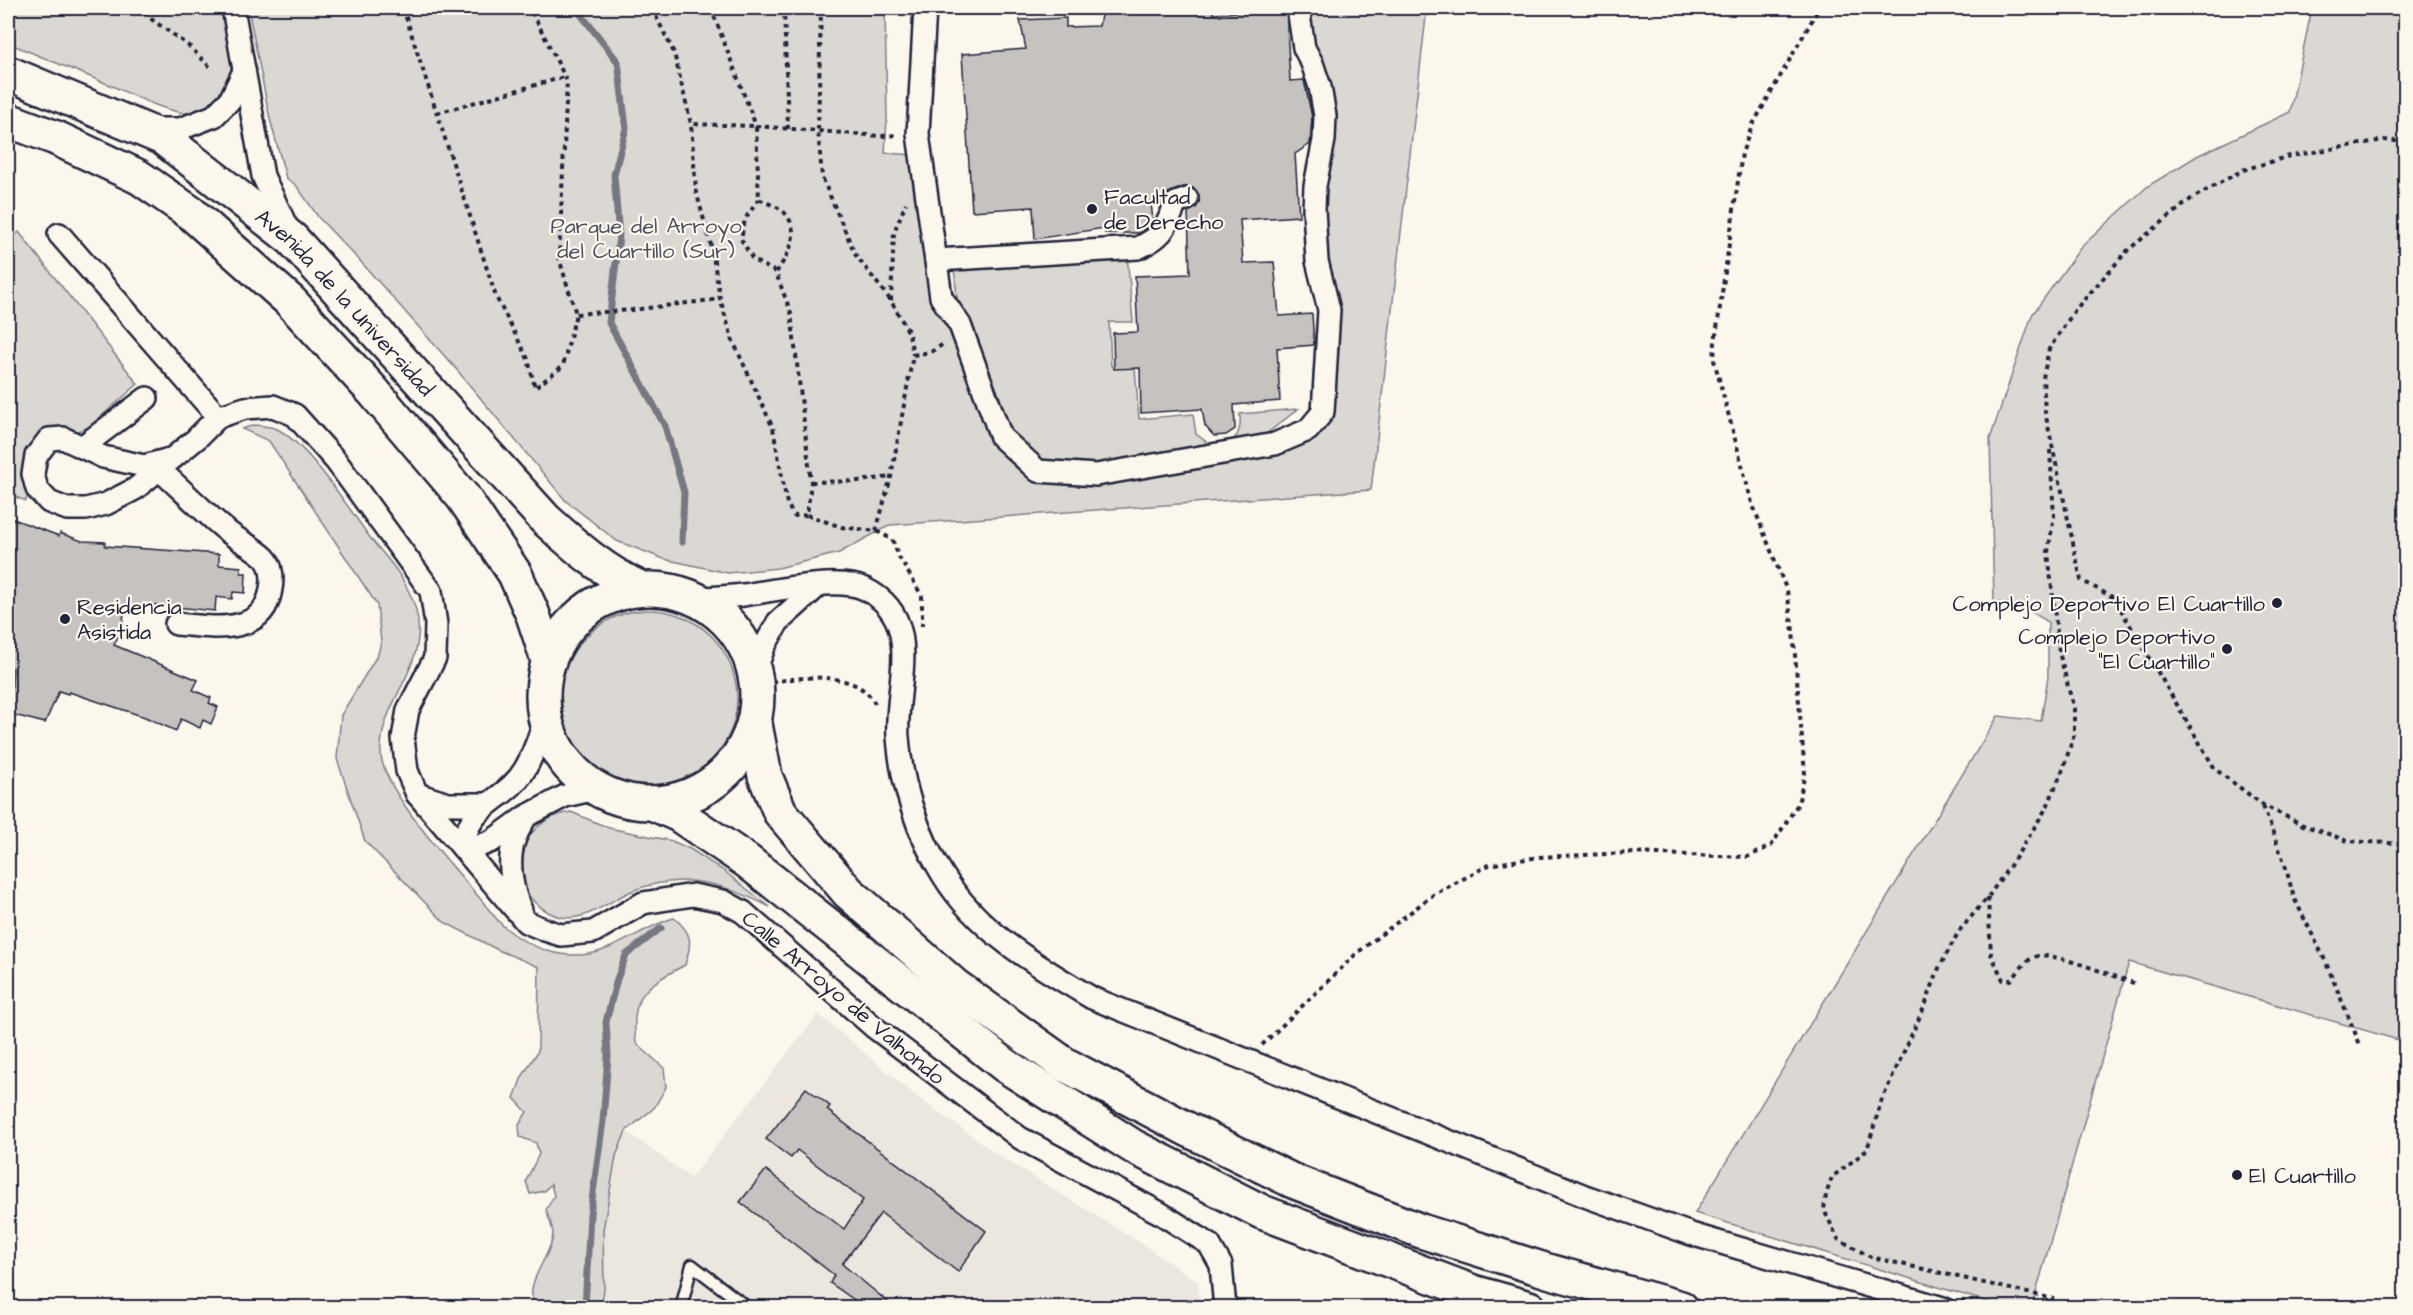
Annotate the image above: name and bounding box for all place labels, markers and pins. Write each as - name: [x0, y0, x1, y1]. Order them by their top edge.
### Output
- place label: Facultad de Derecho: [1104, 182, 1224, 238]
- marker: Facultad de Derecho: [1085, 202, 1099, 216]
- place label: Complejo Deportivo El Cuartillo: [1953, 589, 2266, 620]
- place label: Residencia Asistida: [77, 592, 182, 648]
- marker: Complejo Deportivo El Cuartillo: [2270, 596, 2284, 610]
- marker: Residencia Asistida: [58, 612, 72, 626]
- place label: Complejo Deportivo "El Cuartillo": [2018, 622, 2216, 678]
- marker: Complejo Deportivo "El Cuartillo": [2220, 642, 2234, 656]
- place label: El Cuartillo: [2249, 1161, 2357, 1192]
- marker: El Cuartillo: [2230, 1168, 2244, 1182]

